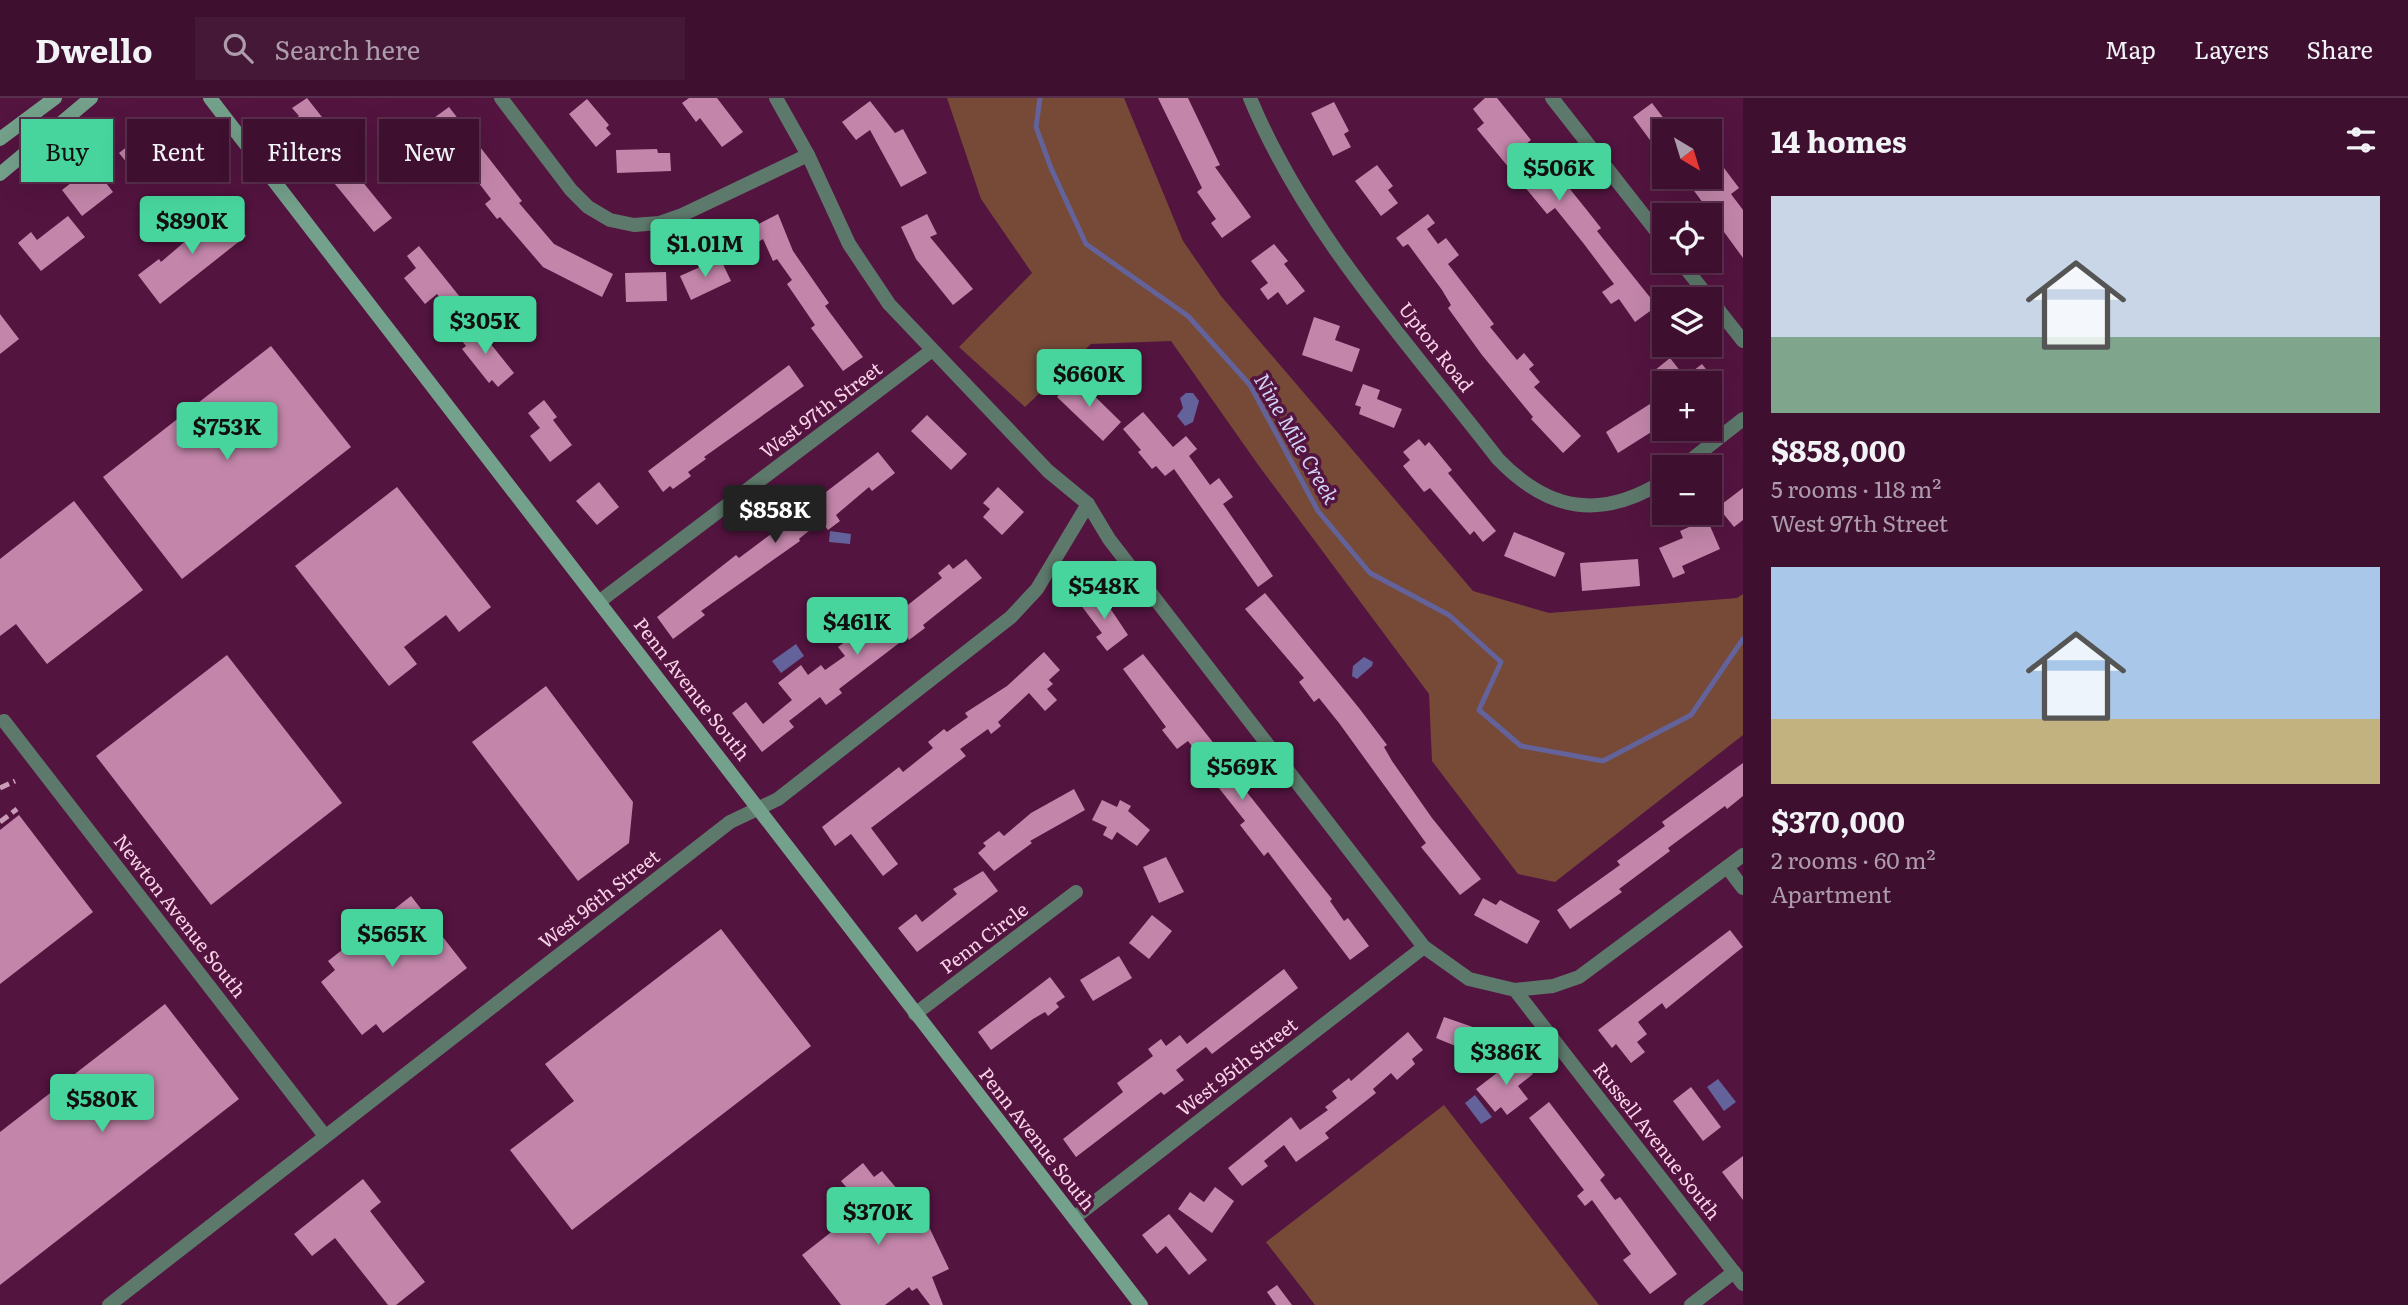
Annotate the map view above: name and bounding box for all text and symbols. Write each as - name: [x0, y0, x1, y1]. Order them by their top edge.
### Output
- search box: [195, 17, 685, 80]
- text: Dwello: [35, 24, 153, 73]
- icon: search: [219, 29, 257, 67]
- text: Search here: [275, 29, 420, 68]
- text: Map: [2105, 31, 2156, 66]
- text: Layers: [2194, 31, 2268, 66]
- text: Share: [2306, 31, 2373, 66]
- text: 14 homes: [1771, 118, 1907, 162]
- chip: Buy: [21, 119, 113, 182]
- chip: Rent: [127, 119, 229, 182]
- chip: Filters: [243, 119, 365, 182]
- chip: New: [379, 119, 479, 182]
- north arrow: [1652, 119, 1722, 189]
- map controls: [1652, 119, 1722, 525]
- icon: filters: [2342, 121, 2380, 159]
- pin: $506K: [1510, 144, 1608, 203]
- text: $506K: [1523, 149, 1595, 183]
- pin: $890K: [143, 197, 241, 256]
- text: $890K: [156, 202, 228, 236]
- button: locate: [1652, 203, 1722, 273]
- pin: $1.01M: [648, 220, 762, 279]
- text: $1.01M: [666, 225, 744, 259]
- icon: home: [2013, 242, 2139, 368]
- button: layers: [1652, 287, 1722, 357]
- street label: Upton Road: [1393, 295, 1481, 398]
- pin: $305K: [436, 296, 534, 356]
- text: $305K: [449, 302, 521, 336]
- pin: $660K: [1040, 350, 1138, 409]
- street label: West 97th Street: [754, 354, 887, 464]
- text: $660K: [1053, 355, 1125, 389]
- water label: Nine Mile Creek: [1248, 367, 1348, 509]
- button: +: [1652, 371, 1722, 441]
- pin: $753K: [178, 402, 276, 462]
- text: $753K: [193, 408, 261, 442]
- text: $858,000: [1771, 427, 1906, 471]
- button: −: [1652, 455, 1722, 525]
- text: 5 rooms · 118 m²: [1771, 471, 1941, 505]
- pin: $858K: [726, 486, 824, 545]
- text: $858K: [739, 491, 811, 525]
- text: West 97th Street: [1771, 505, 1948, 539]
- pin: $548K: [1055, 561, 1153, 621]
- text: $548K: [1068, 567, 1140, 601]
- pin: $461K: [808, 598, 906, 657]
- text: $461K: [823, 603, 891, 637]
- street label: Penn Avenue South: [628, 611, 758, 766]
- icon: home: [2013, 613, 2139, 739]
- pin: $569K: [1193, 742, 1291, 802]
- text: $569K: [1207, 748, 1277, 782]
- text: $370,000: [1771, 798, 1905, 842]
- street label: Newton Avenue South: [108, 828, 254, 1003]
- street label: West 96th Street: [532, 842, 665, 955]
- text: 2 rooms · 60 m²: [1771, 842, 1936, 876]
- text: Apartment: [1771, 876, 1891, 910]
- street label: Penn Circle: [934, 895, 1033, 980]
- pin: $565K: [343, 910, 441, 969]
- text: $565K: [357, 915, 427, 949]
- street label: West 95th Street: [1170, 1010, 1303, 1122]
- pin: $386K: [1457, 1028, 1555, 1087]
- text: $386K: [1470, 1033, 1542, 1067]
- street label: Russell Avenue South: [1587, 1056, 1728, 1225]
- street label: Penn Avenue South: [973, 1061, 1103, 1216]
- pin: $580K: [53, 1074, 151, 1134]
- text: $580K: [66, 1080, 138, 1114]
- pin: $370K: [829, 1188, 927, 1247]
- text: $370K: [843, 1193, 913, 1227]

